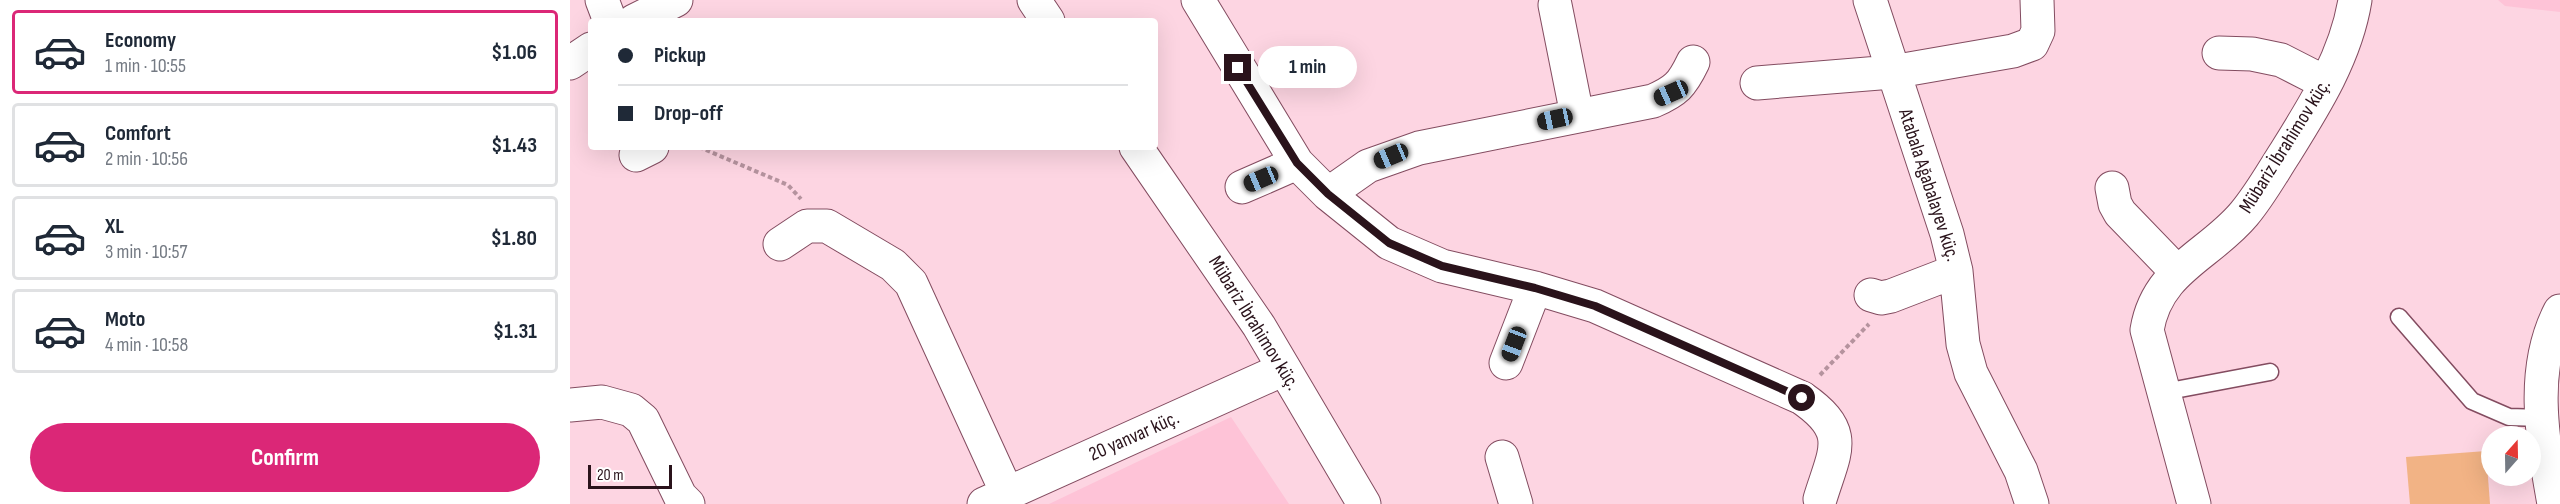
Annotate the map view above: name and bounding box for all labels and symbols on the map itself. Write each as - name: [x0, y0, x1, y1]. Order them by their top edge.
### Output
- callout: 1 min: [1259, 47, 1358, 89]
- route end: [1224, 54, 1251, 81]
- street label: Mübariz İbrahimov küç.: [2234, 74, 2336, 218]
- car: [1651, 77, 1691, 109]
- street label: Atabala Ağabalayev küç.: [1893, 105, 1965, 264]
- car: [1536, 106, 1574, 132]
- car: [1371, 141, 1411, 171]
- car: [1241, 164, 1281, 194]
- street label: Mübariz İbrahimov küç.: [1203, 251, 1305, 395]
- car: [1499, 324, 1529, 364]
- route start: [1788, 384, 1815, 411]
- street label: 20 yanvar küç.: [1085, 405, 1183, 467]
- north arrow: [2481, 426, 2541, 486]
- scale bar: [588, 462, 672, 490]

